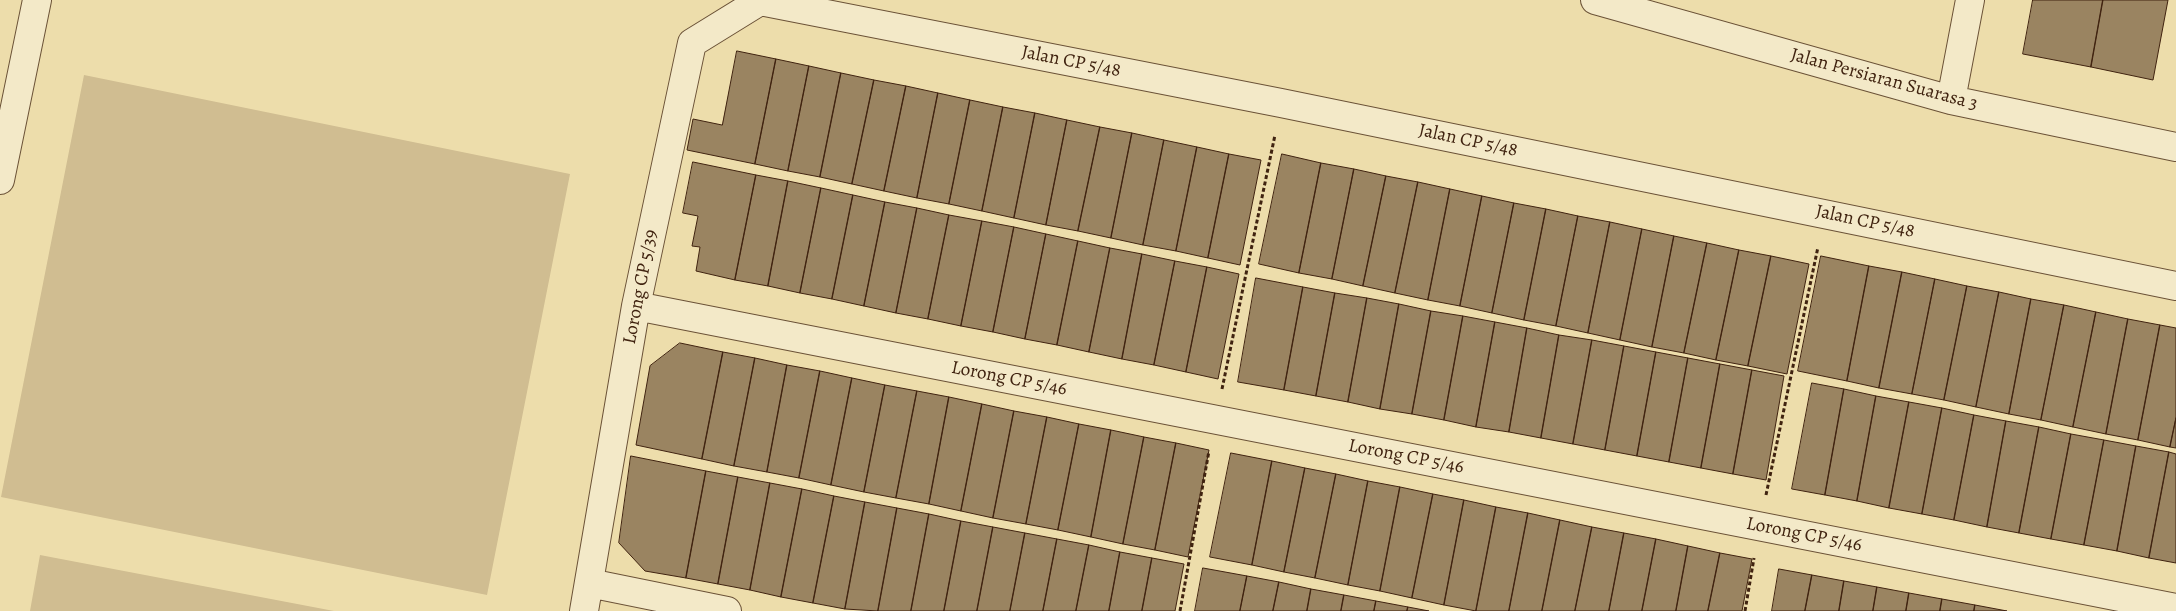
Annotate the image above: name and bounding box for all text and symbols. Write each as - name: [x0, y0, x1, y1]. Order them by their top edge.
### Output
- street label: Jalan CP 5/48: [1019, 41, 1123, 83]
- street label: Jalan Persiaran Suarasa 3: [1788, 44, 1980, 116]
- street label: Jalan CP 5/48: [1416, 119, 1520, 163]
- street label: Jalan CP 5/48: [1813, 200, 1917, 244]
- street label: Lorong CP 5/39: [619, 228, 663, 346]
- street label: Lorong CP 5/46: [949, 357, 1069, 401]
- street label: Lorong CP 5/46: [1346, 435, 1466, 479]
- street label: Lorong CP 5/46: [1744, 513, 1864, 557]

